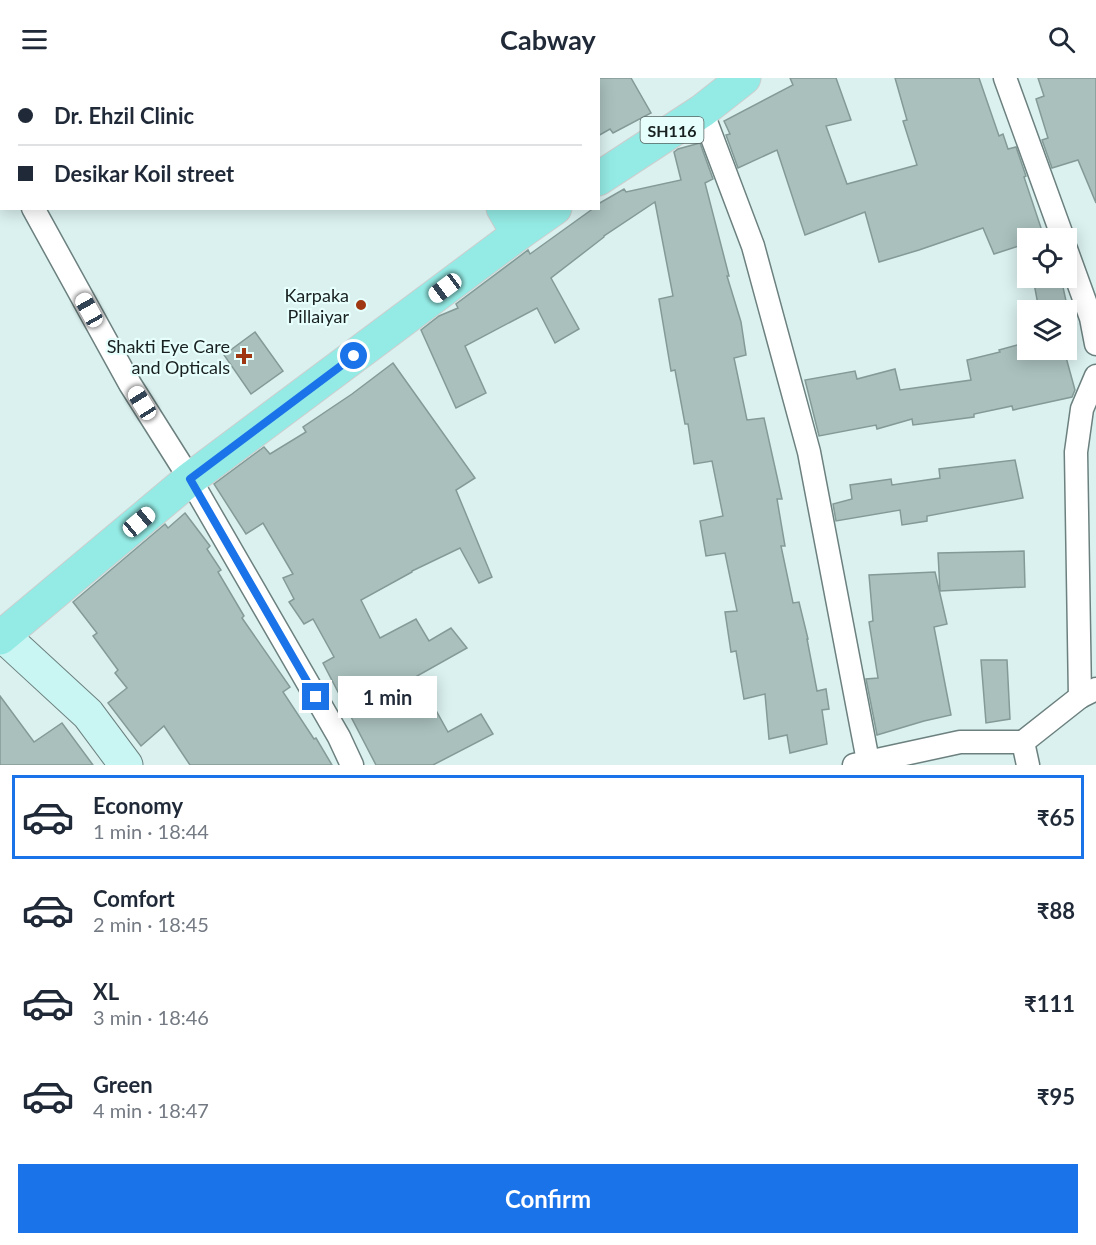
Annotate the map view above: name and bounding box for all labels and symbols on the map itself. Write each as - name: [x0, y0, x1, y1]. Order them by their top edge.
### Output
- road number: SH116: [640, 117, 704, 143]
- car: [425, 270, 465, 306]
- place label: Karpaka Pillaiyar: [285, 284, 349, 327]
- car: [72, 290, 106, 330]
- marker: Karpaka Pillaiyar: [354, 298, 368, 312]
- place label: Shakti Eye Care and Opticals: [107, 335, 230, 378]
- route start: [340, 342, 367, 369]
- marker: Shakti Eye Care and Opticals: [235, 347, 253, 365]
- car: [125, 383, 159, 423]
- car: [119, 504, 159, 540]
- callout: 1 min: [337, 676, 436, 718]
- route end: [302, 683, 329, 710]

